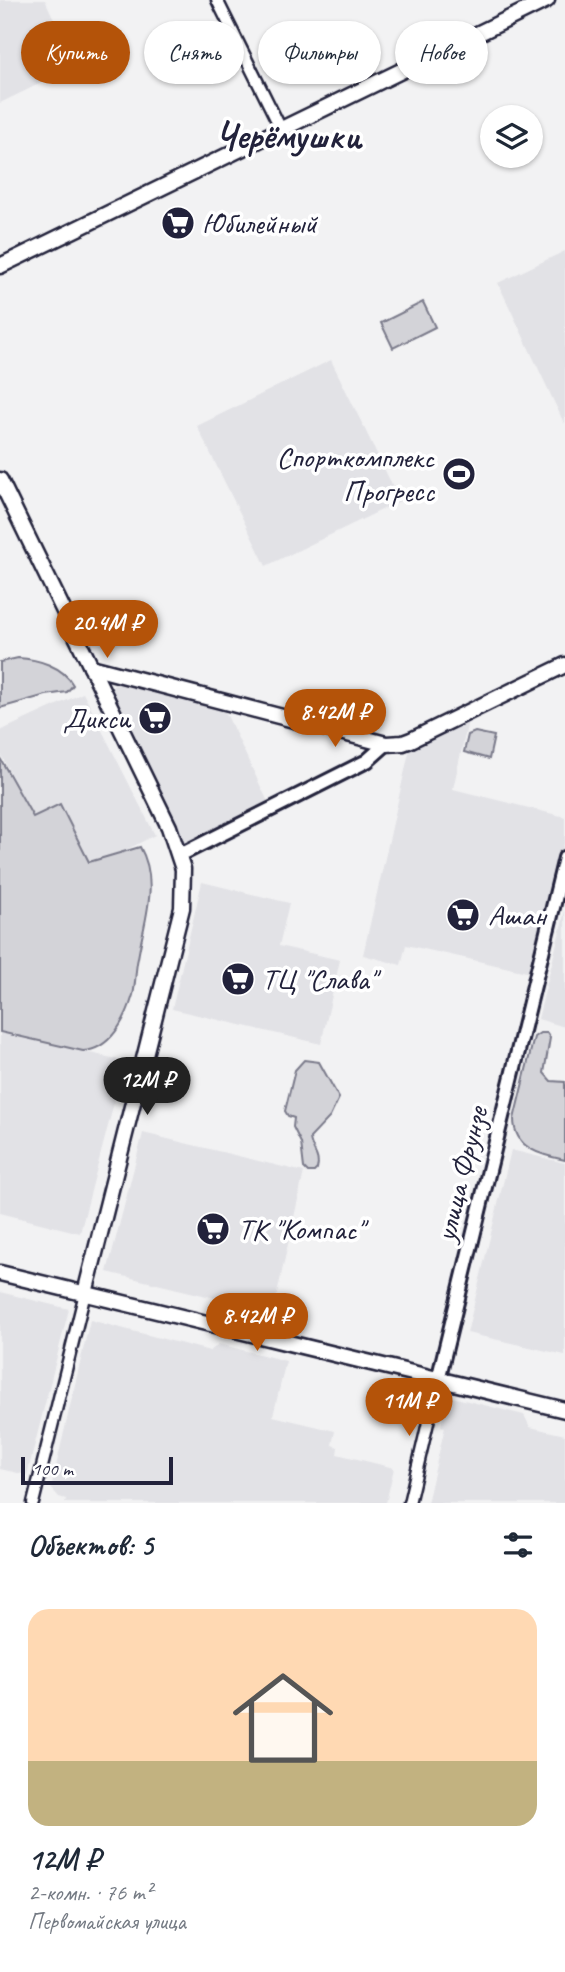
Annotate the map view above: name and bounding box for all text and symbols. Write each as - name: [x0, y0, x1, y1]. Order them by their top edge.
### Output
- chip: Купить: [21, 21, 130, 84]
- chip: Снять: [144, 21, 244, 84]
- chip: Фильтры: [258, 21, 381, 84]
- chip: Новое: [395, 21, 488, 84]
- map controls: [480, 105, 543, 168]
- button: layers: [480, 105, 543, 168]
- district label: Черёмушки: [215, 112, 363, 159]
- supermarket icon: Юбилейный: [159, 204, 197, 242]
- place label: Юбилейный: [202, 204, 318, 242]
- place label: Спорткомплекс Прогресс: [276, 438, 435, 510]
- sports icon: Спорткомплекс Прогресс: [440, 455, 478, 493]
- pin: 20.4M ₽: [42, 600, 172, 660]
- text: 20.4M ₽: [72, 608, 142, 637]
- pin: 8.42M ₽: [270, 690, 400, 749]
- text: 8.42M ₽: [300, 697, 370, 726]
- place label: Дикси: [63, 699, 132, 737]
- supermarket icon: Дикси: [136, 699, 174, 737]
- supermarket icon: Ашан: [444, 896, 482, 934]
- place label: Ашан: [488, 896, 548, 934]
- supermarket icon: ТЦ "Слава": [219, 960, 257, 998]
- place label: ТЦ "Слава": [262, 960, 382, 998]
- pin: 12M ₽: [98, 1058, 196, 1117]
- text: 12M ₽: [120, 1065, 174, 1094]
- street label: улица Фрунзе: [425, 1101, 497, 1247]
- supermarket icon: ТК "Компас": [194, 1210, 232, 1248]
- place label: ТК "Компас": [238, 1210, 369, 1248]
- pin: 8.42M ₽: [192, 1294, 322, 1353]
- text: 8.42M ₽: [222, 1301, 292, 1330]
- pin: 11M ₽: [360, 1378, 458, 1438]
- text: 11M ₽: [382, 1386, 436, 1415]
- scale bar: [21, 1454, 173, 1486]
- text: 100 m: [32, 1457, 73, 1481]
- text: Объектов: 5: [28, 1526, 153, 1564]
- icon: filters: [499, 1526, 537, 1564]
- icon: home: [220, 1655, 346, 1781]
- text: 12M ₽: [28, 1840, 100, 1878]
- text: 2-комн. · 76 m²: [28, 1878, 152, 1907]
- text: Первомайская улица: [28, 1907, 186, 1936]

